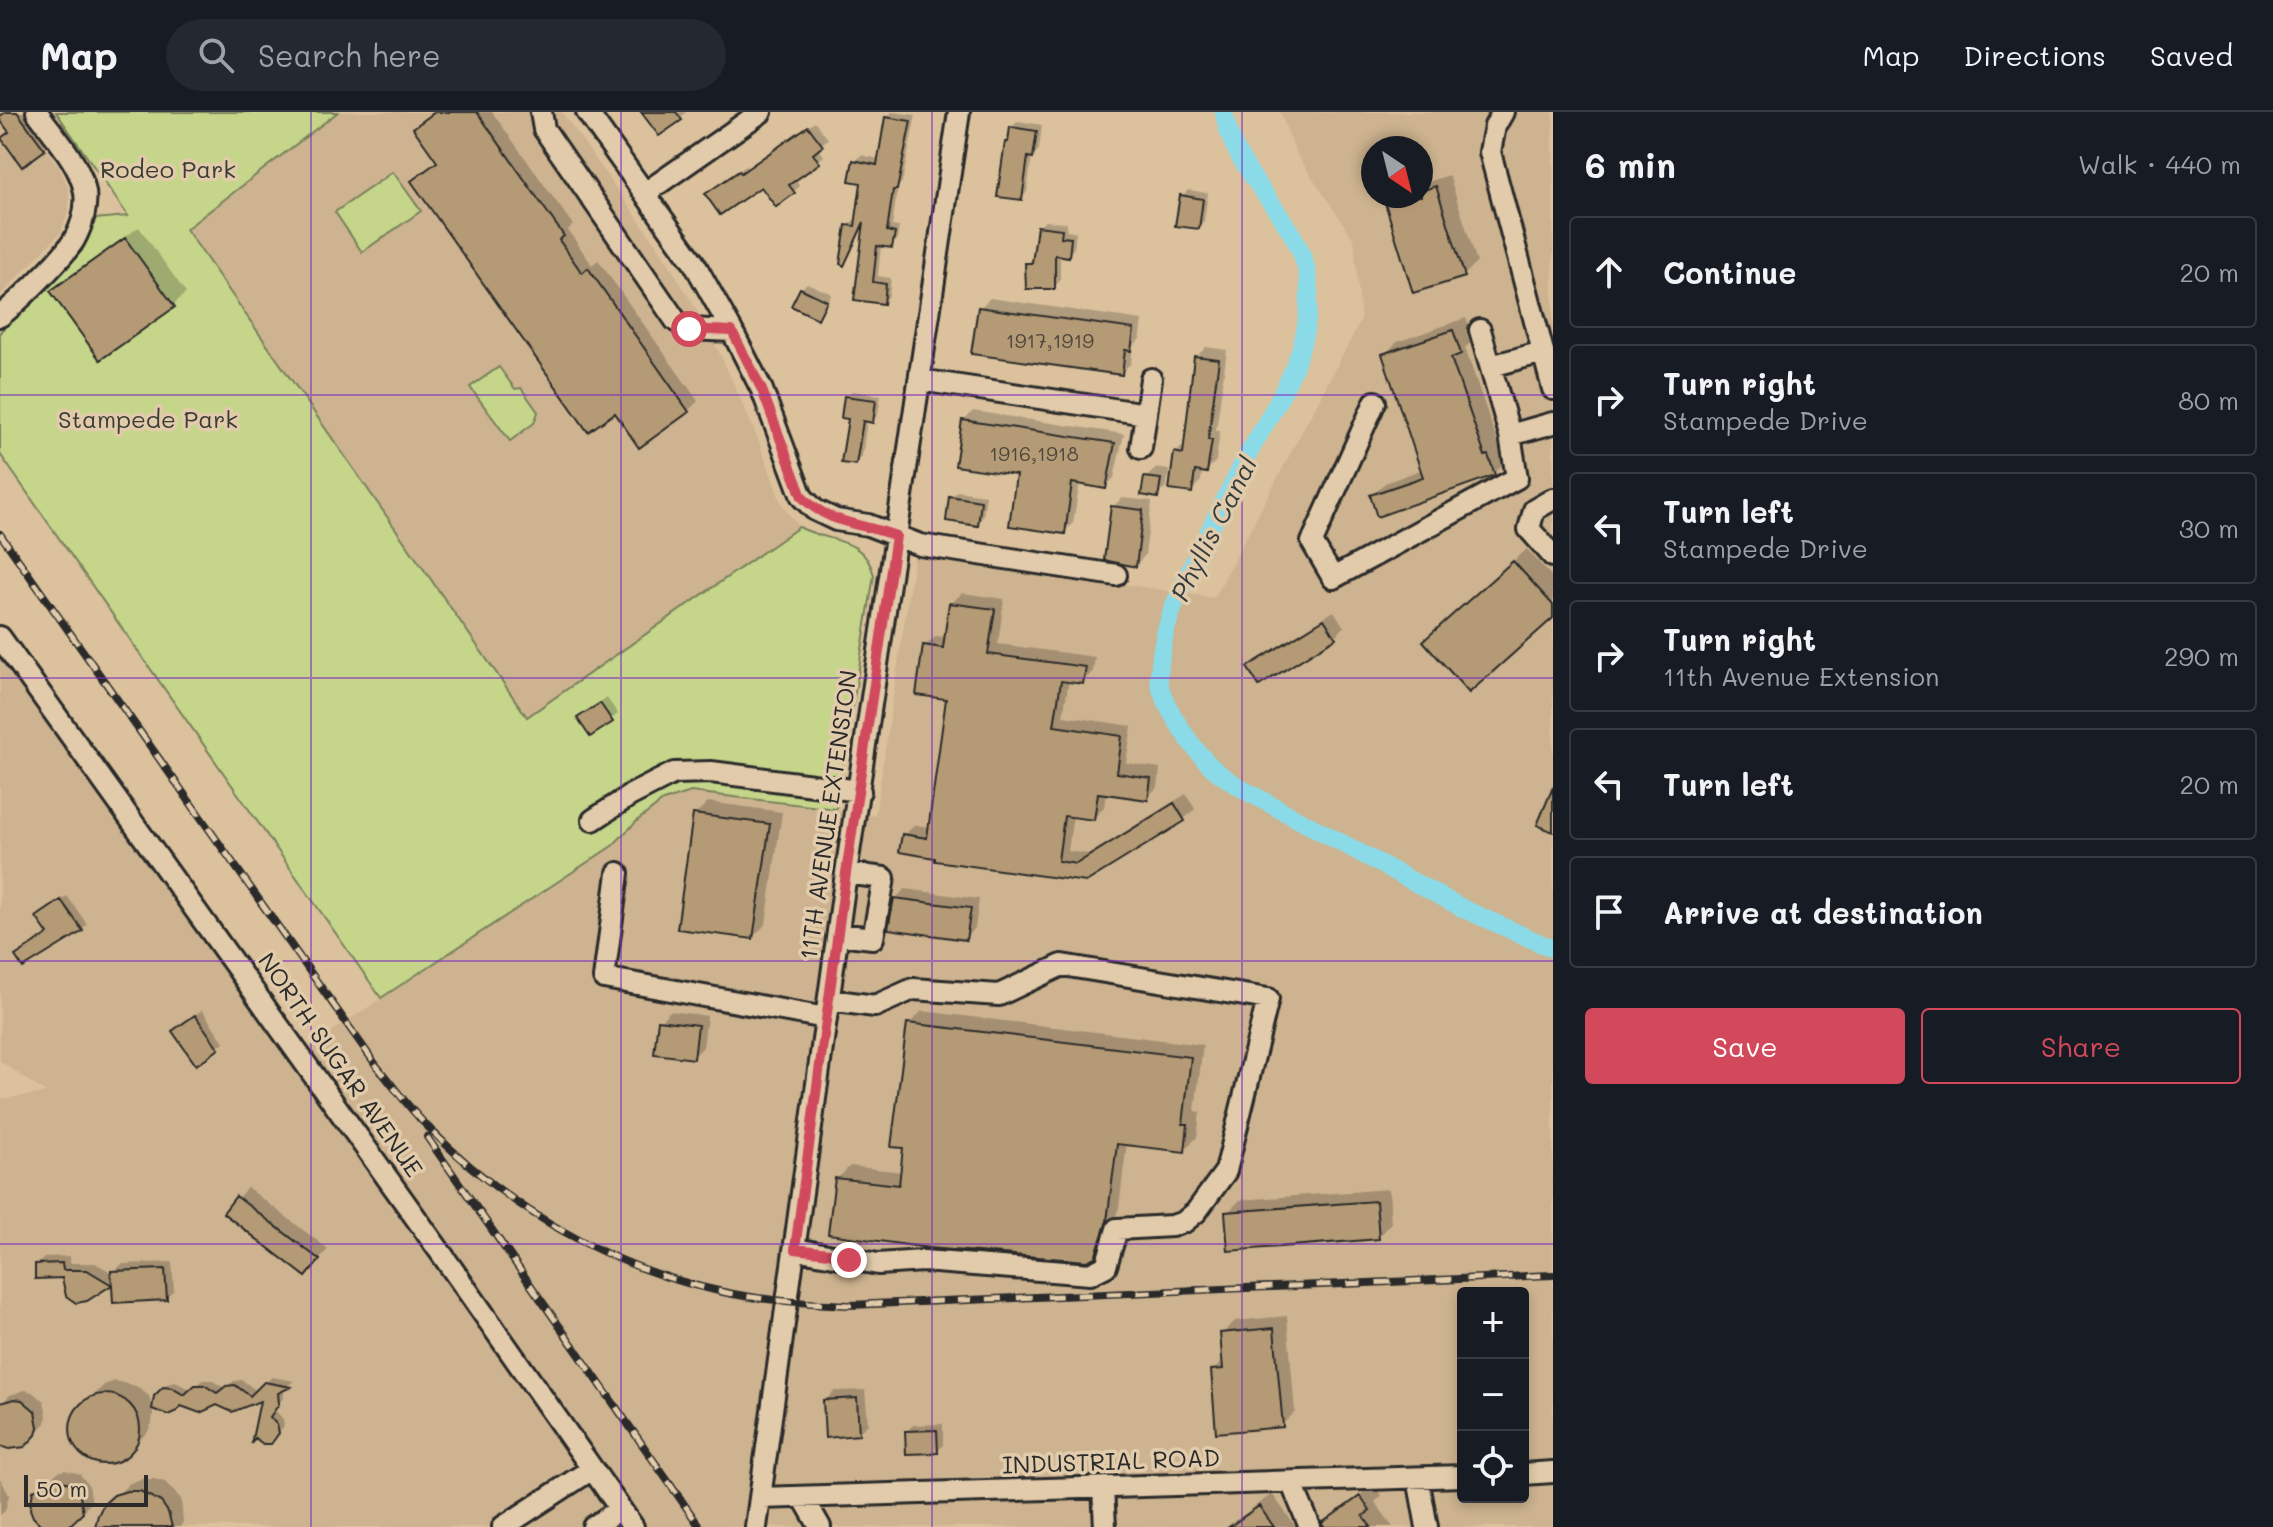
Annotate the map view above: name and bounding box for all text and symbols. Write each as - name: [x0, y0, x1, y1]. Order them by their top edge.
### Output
- search box: [166, 19, 726, 91]
- text: Map: [40, 30, 118, 80]
- icon: search: [194, 33, 238, 77]
- text: Search here: [258, 35, 441, 75]
- text: Map: [1863, 37, 1920, 73]
- text: Directions: [1964, 37, 2106, 73]
- text: Saved: [2150, 37, 2233, 73]
- north arrow: [1361, 136, 1433, 208]
- text: 6 min: [1585, 142, 1676, 187]
- text: Walk · 440 m: [2078, 147, 2241, 181]
- park label: Rodeo Park: [100, 153, 236, 184]
- icon: ahead: [1587, 250, 1631, 294]
- text: Continue: [1663, 252, 1796, 292]
- text: 20 m: [2179, 255, 2239, 289]
- route start: [671, 311, 707, 347]
- house number: 1917,1919: [1006, 327, 1094, 353]
- text: Turn right: [1663, 363, 1816, 403]
- icon: right: [1587, 378, 1631, 422]
- text: 80 m: [2178, 383, 2239, 417]
- park label: Stampede Park: [58, 403, 238, 434]
- text: Stampede Drive: [1663, 403, 1868, 437]
- house number: 1916,1918: [989, 440, 1079, 466]
- water label: Phyllis Canal: [1162, 450, 1264, 607]
- text: Turn left: [1663, 491, 1794, 531]
- icon: left: [1587, 506, 1631, 550]
- text: 30 m: [2179, 511, 2239, 545]
- text: Stampede Drive: [1663, 531, 1868, 565]
- text: Turn right: [1663, 619, 1816, 659]
- icon: right: [1587, 634, 1631, 678]
- text: 290 m: [2164, 639, 2239, 673]
- text: 11th Avenue Extension: [1663, 659, 1939, 693]
- street label: 11TH AVENUE EXTENSION: [792, 668, 863, 962]
- icon: left: [1587, 762, 1631, 806]
- text: Turn left: [1663, 764, 1794, 804]
- text: 20 m: [2179, 767, 2239, 801]
- icon: arrive: [1587, 890, 1631, 934]
- text: Arrive at destination: [1663, 892, 1983, 932]
- street label: NORTH SUGAR AVENUE: [252, 946, 430, 1182]
- button: Save: [1585, 1008, 1905, 1084]
- button: Share: [1921, 1008, 2241, 1084]
- route end: [831, 1242, 867, 1278]
- map controls: [1457, 1287, 1529, 1503]
- button: +: [1457, 1287, 1529, 1359]
- button: −: [1457, 1359, 1529, 1431]
- button: locate: [1457, 1431, 1529, 1503]
- street label: INDUSTRIAL ROAD: [1002, 1441, 1220, 1480]
- scale bar: [24, 1471, 148, 1507]
- text: 50 m: [36, 1474, 87, 1503]

